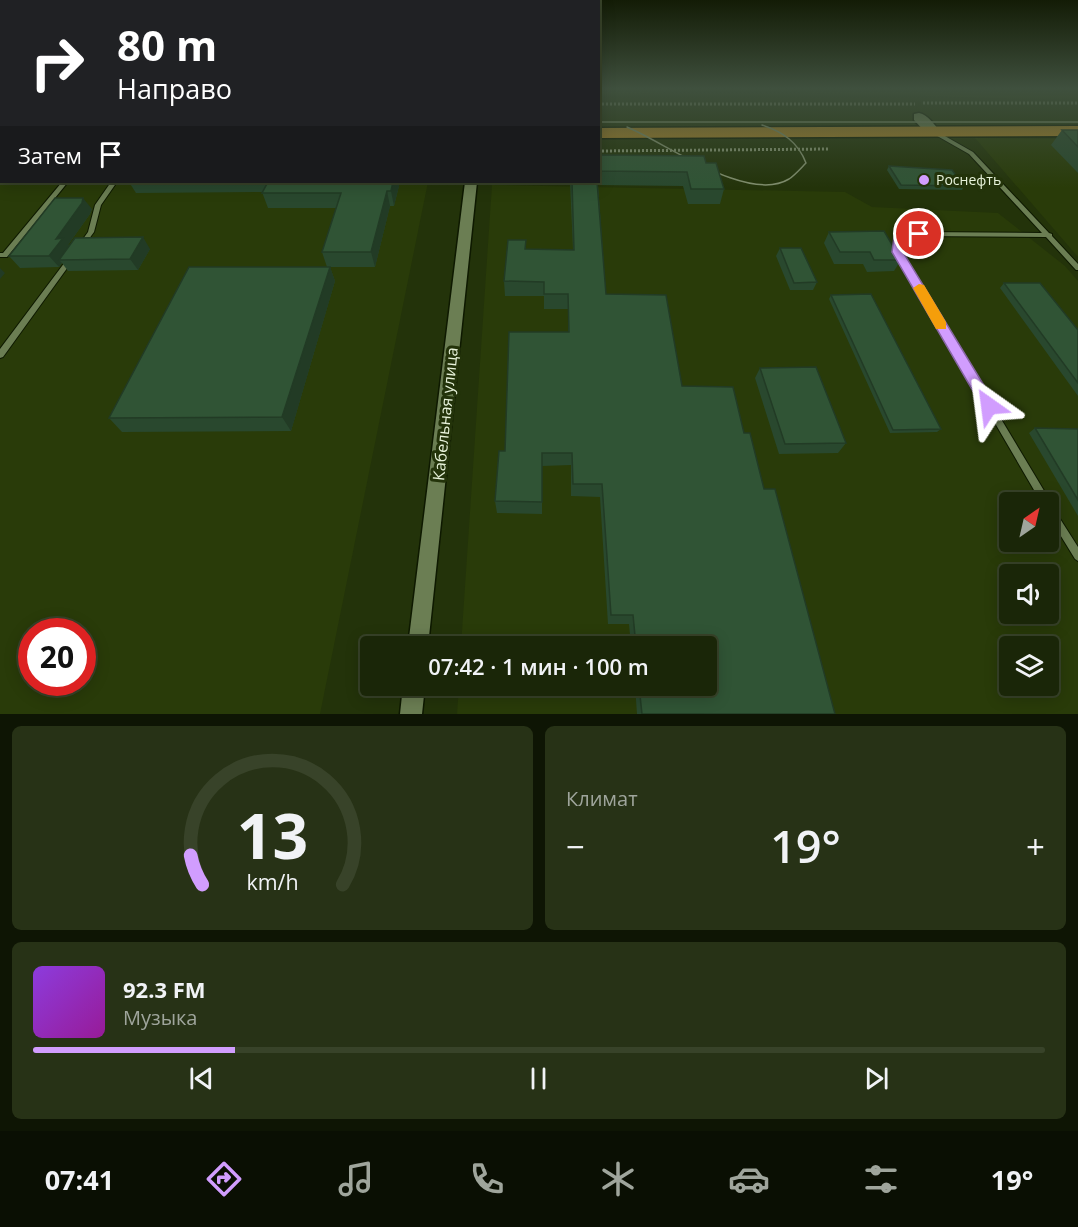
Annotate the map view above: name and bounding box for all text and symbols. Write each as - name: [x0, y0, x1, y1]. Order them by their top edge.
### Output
- text: 80 m: [117, 16, 217, 73]
- icon: right: [18, 24, 96, 102]
- text: Направо: [117, 70, 232, 107]
- icon: arrive: [94, 138, 127, 171]
- text: Затем: [18, 140, 82, 170]
- place label: Роснефть: [936, 170, 1001, 189]
- marker: Роснефть: [917, 173, 931, 187]
- pin: [893, 208, 944, 259]
- icon: arrive: [902, 217, 935, 250]
- street label: Кабельная улица: [427, 346, 463, 482]
- position arrow: [957, 374, 1021, 438]
- north arrow: [999, 492, 1059, 552]
- map controls: [999, 492, 1059, 696]
- button: sound: [999, 564, 1059, 624]
- speed limit sign: 20: [18, 618, 96, 696]
- button: layers: [999, 636, 1059, 696]
- text: 07:42 · 1 мин · 100 m: [428, 651, 649, 681]
- text: Климат: [566, 785, 638, 812]
- text: 13: [237, 792, 308, 877]
- text: 19°: [770, 815, 841, 876]
- text: −: [566, 824, 585, 869]
- text: +: [1026, 824, 1045, 869]
- text: km/h: [246, 867, 299, 896]
- text: 92.3 FM: [123, 974, 206, 1004]
- text: Музыка: [123, 1004, 197, 1031]
- icon: previous: [185, 1062, 218, 1095]
- icon: pause: [522, 1062, 555, 1095]
- icon: next: [860, 1062, 893, 1095]
- icon: directions: [203, 1158, 245, 1200]
- icon: music: [335, 1158, 377, 1200]
- icon: phone: [466, 1158, 508, 1200]
- icon: climate: [597, 1158, 639, 1200]
- icon: car: [728, 1158, 770, 1200]
- icon: filters: [860, 1158, 902, 1200]
- text: 07:41: [45, 1161, 114, 1198]
- text: 19°: [991, 1161, 1033, 1198]

